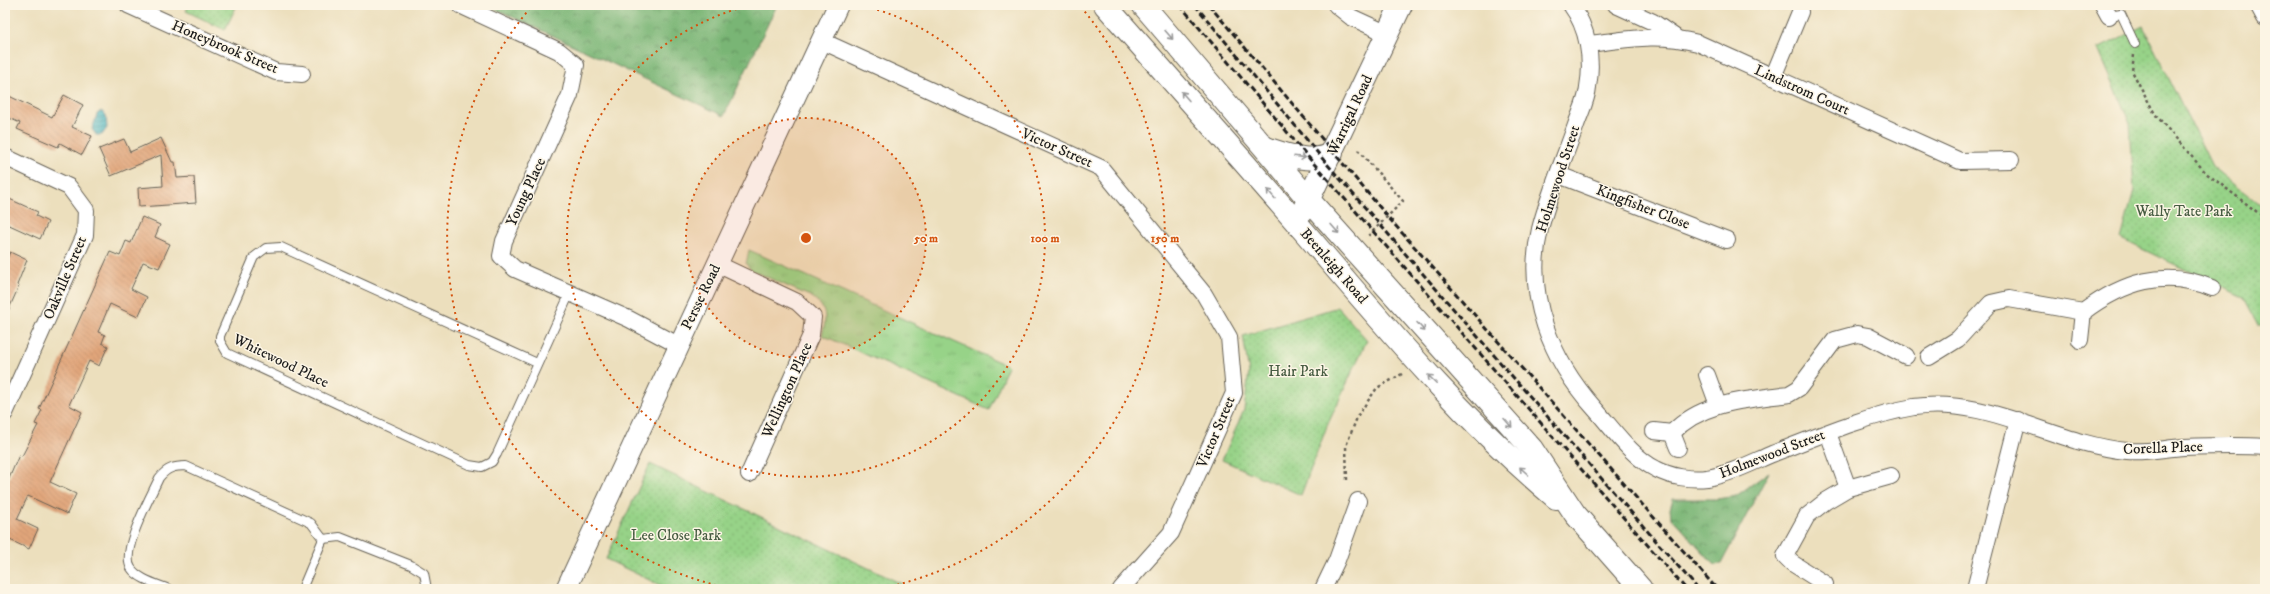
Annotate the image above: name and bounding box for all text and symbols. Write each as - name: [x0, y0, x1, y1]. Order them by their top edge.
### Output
- street label: Honeybrook Street: [169, 16, 281, 78]
- one-way arrow: [1164, 29, 1173, 40]
- street label: Lindstrom Court: [1752, 61, 1853, 120]
- street label: Warrigal Road: [1323, 71, 1377, 159]
- one-way arrow: [1181, 92, 1190, 102]
- street label: Victor Street: [1017, 123, 1096, 172]
- street label: Holmewood Street: [1532, 123, 1584, 235]
- one-way arrow: [1293, 153, 1306, 161]
- street label: Young Place: [502, 155, 550, 229]
- street label: Kingfisher Close: [1593, 180, 1693, 234]
- one-way arrow: [1266, 189, 1276, 199]
- park label: Wally Tate Park: [2134, 202, 2233, 221]
- street label: Beenleigh Road: [1296, 224, 1372, 308]
- one-way arrow: [1330, 224, 1340, 234]
- centre of rings: [799, 231, 813, 245]
- text: 50 m: [913, 231, 938, 246]
- text: 100 m: [1031, 231, 1059, 246]
- text: 150 m: [1151, 231, 1179, 246]
- street label: Oakville Street: [39, 233, 91, 323]
- street label: Persse Road: [677, 261, 725, 333]
- one-way arrow: [1416, 321, 1425, 331]
- street label: Whitewood Place: [229, 329, 332, 392]
- street label: Wellington Place: [757, 339, 817, 442]
- park label: Hair Park: [1268, 362, 1328, 381]
- one-way arrow: [1427, 375, 1437, 384]
- street label: Victor Street: [1192, 393, 1240, 472]
- one-way arrow: [1503, 418, 1513, 428]
- street label: Holmewood Street: [1716, 425, 1828, 483]
- street label: Corella Place: [2123, 437, 2203, 459]
- one-way arrow: [1519, 466, 1529, 476]
- park label: Lee Close Park: [631, 526, 722, 545]

